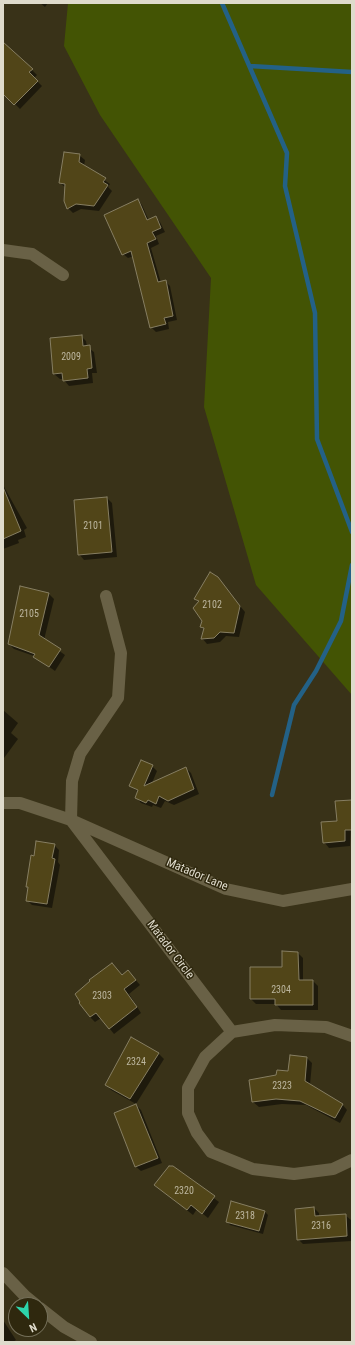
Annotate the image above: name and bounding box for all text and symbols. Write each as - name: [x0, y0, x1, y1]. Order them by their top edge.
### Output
- house number: 2009: [61, 351, 81, 363]
- house number: 2101: [83, 520, 103, 532]
- house number: 2102: [202, 599, 222, 611]
- house number: 2105: [19, 608, 39, 620]
- street label: Matador Lane: [164, 856, 230, 894]
- street label: Matador Circle: [143, 918, 197, 982]
- house number: 2304: [271, 984, 291, 996]
- house number: 2303: [92, 990, 112, 1002]
- house number: 2324: [126, 1056, 146, 1068]
- house number: 2323: [272, 1080, 292, 1092]
- house number: 2320: [174, 1185, 194, 1197]
- house number: 2318: [235, 1210, 255, 1222]
- house number: 2316: [311, 1220, 331, 1232]
- north arrow: [8, 1297, 48, 1337]
- text: N: [27, 1320, 39, 1335]

